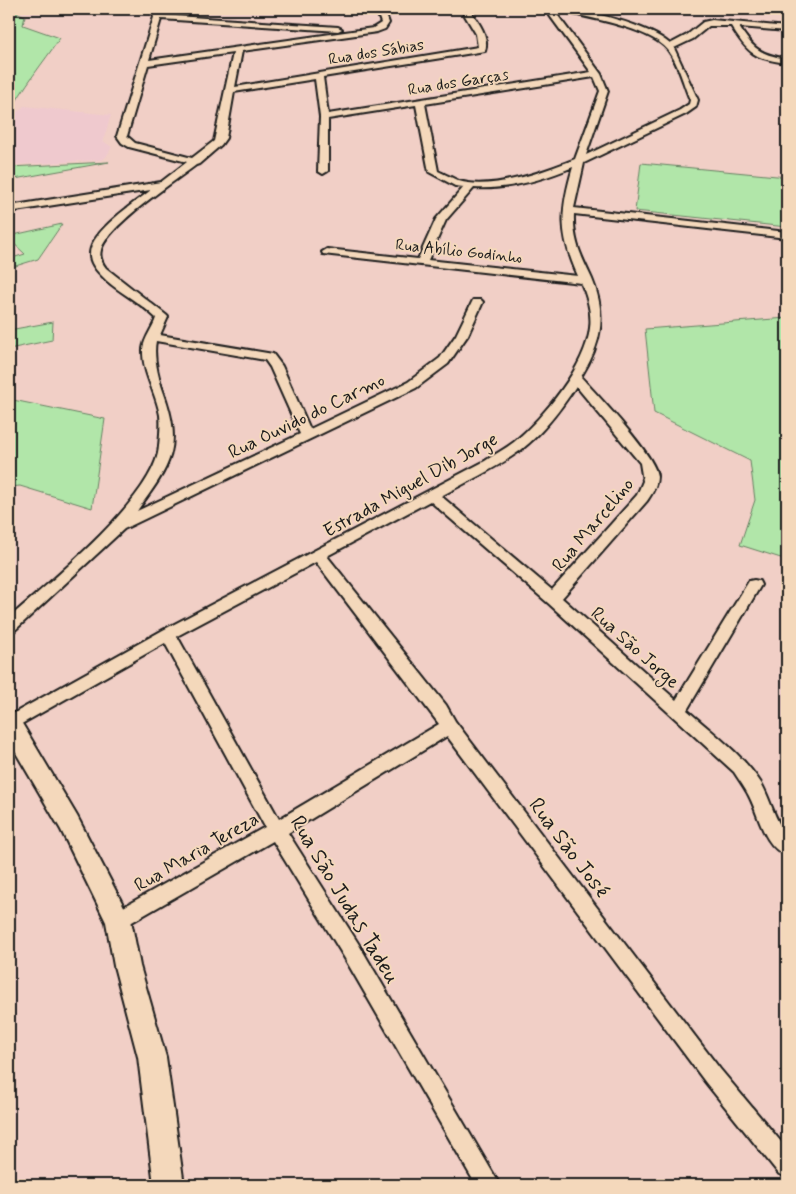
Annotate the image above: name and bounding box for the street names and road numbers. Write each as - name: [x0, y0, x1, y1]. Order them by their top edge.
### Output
- street label: Rua dos Sábias: [327, 35, 426, 70]
- street label: Rua dos Garças: [406, 64, 510, 101]
- street label: Rua Abílio Godinho: [394, 234, 523, 269]
- street label: Rua Ouvido do Carmo: [224, 368, 389, 465]
- street label: Estrada Miguel Dib Jorge: [319, 427, 503, 545]
- street label: Rua Marcelino: [546, 473, 640, 577]
- street label: Rua São Jorge: [584, 601, 685, 696]
- street label: Rua São José: [522, 792, 615, 904]
- street label: Rua Maria Tereza: [130, 806, 264, 898]
- street label: Rua São Judas Tadeu: [283, 811, 406, 989]

